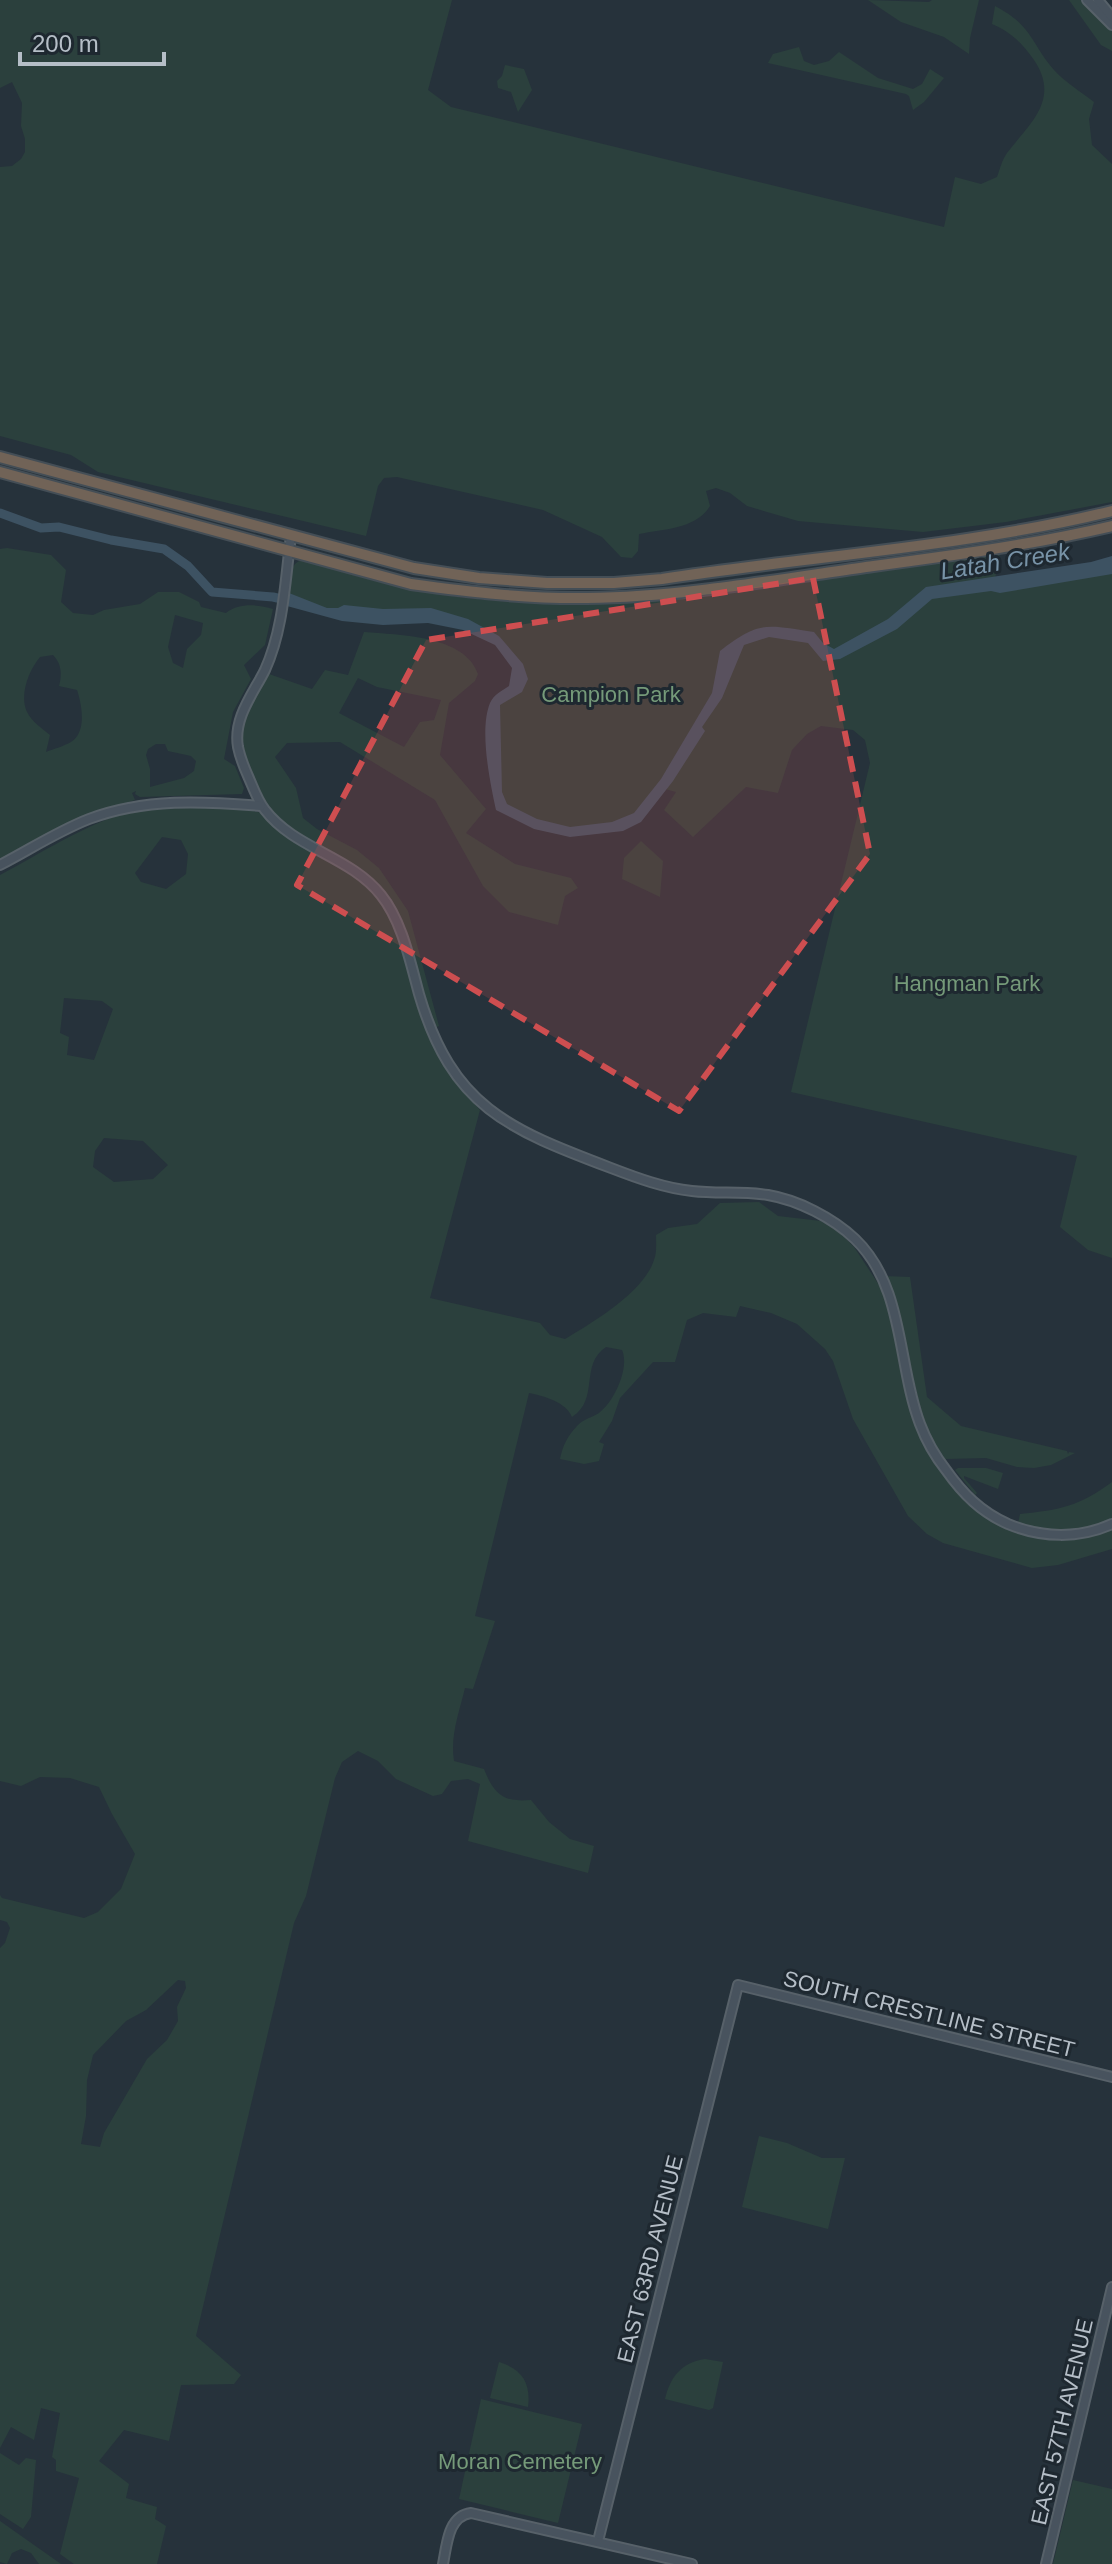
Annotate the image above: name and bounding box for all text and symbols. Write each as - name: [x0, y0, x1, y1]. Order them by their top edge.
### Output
- scale bar: [20, 16, 164, 66]
- text: 200 m: [32, 30, 99, 57]
- water label: Latah Creek: [938, 537, 1074, 585]
- park label: Campion Park: [541, 682, 682, 707]
- park label: Hangman Park: [894, 971, 1041, 996]
- street label: SOUTH CRESTLINE STREET: [781, 1966, 1077, 2062]
- street label: EAST 63RD AVENUE: [612, 2153, 688, 2365]
- street label: EAST 57TH AVENUE: [1026, 2317, 1098, 2527]
- park label: Moran Cemetery: [438, 2449, 602, 2474]

